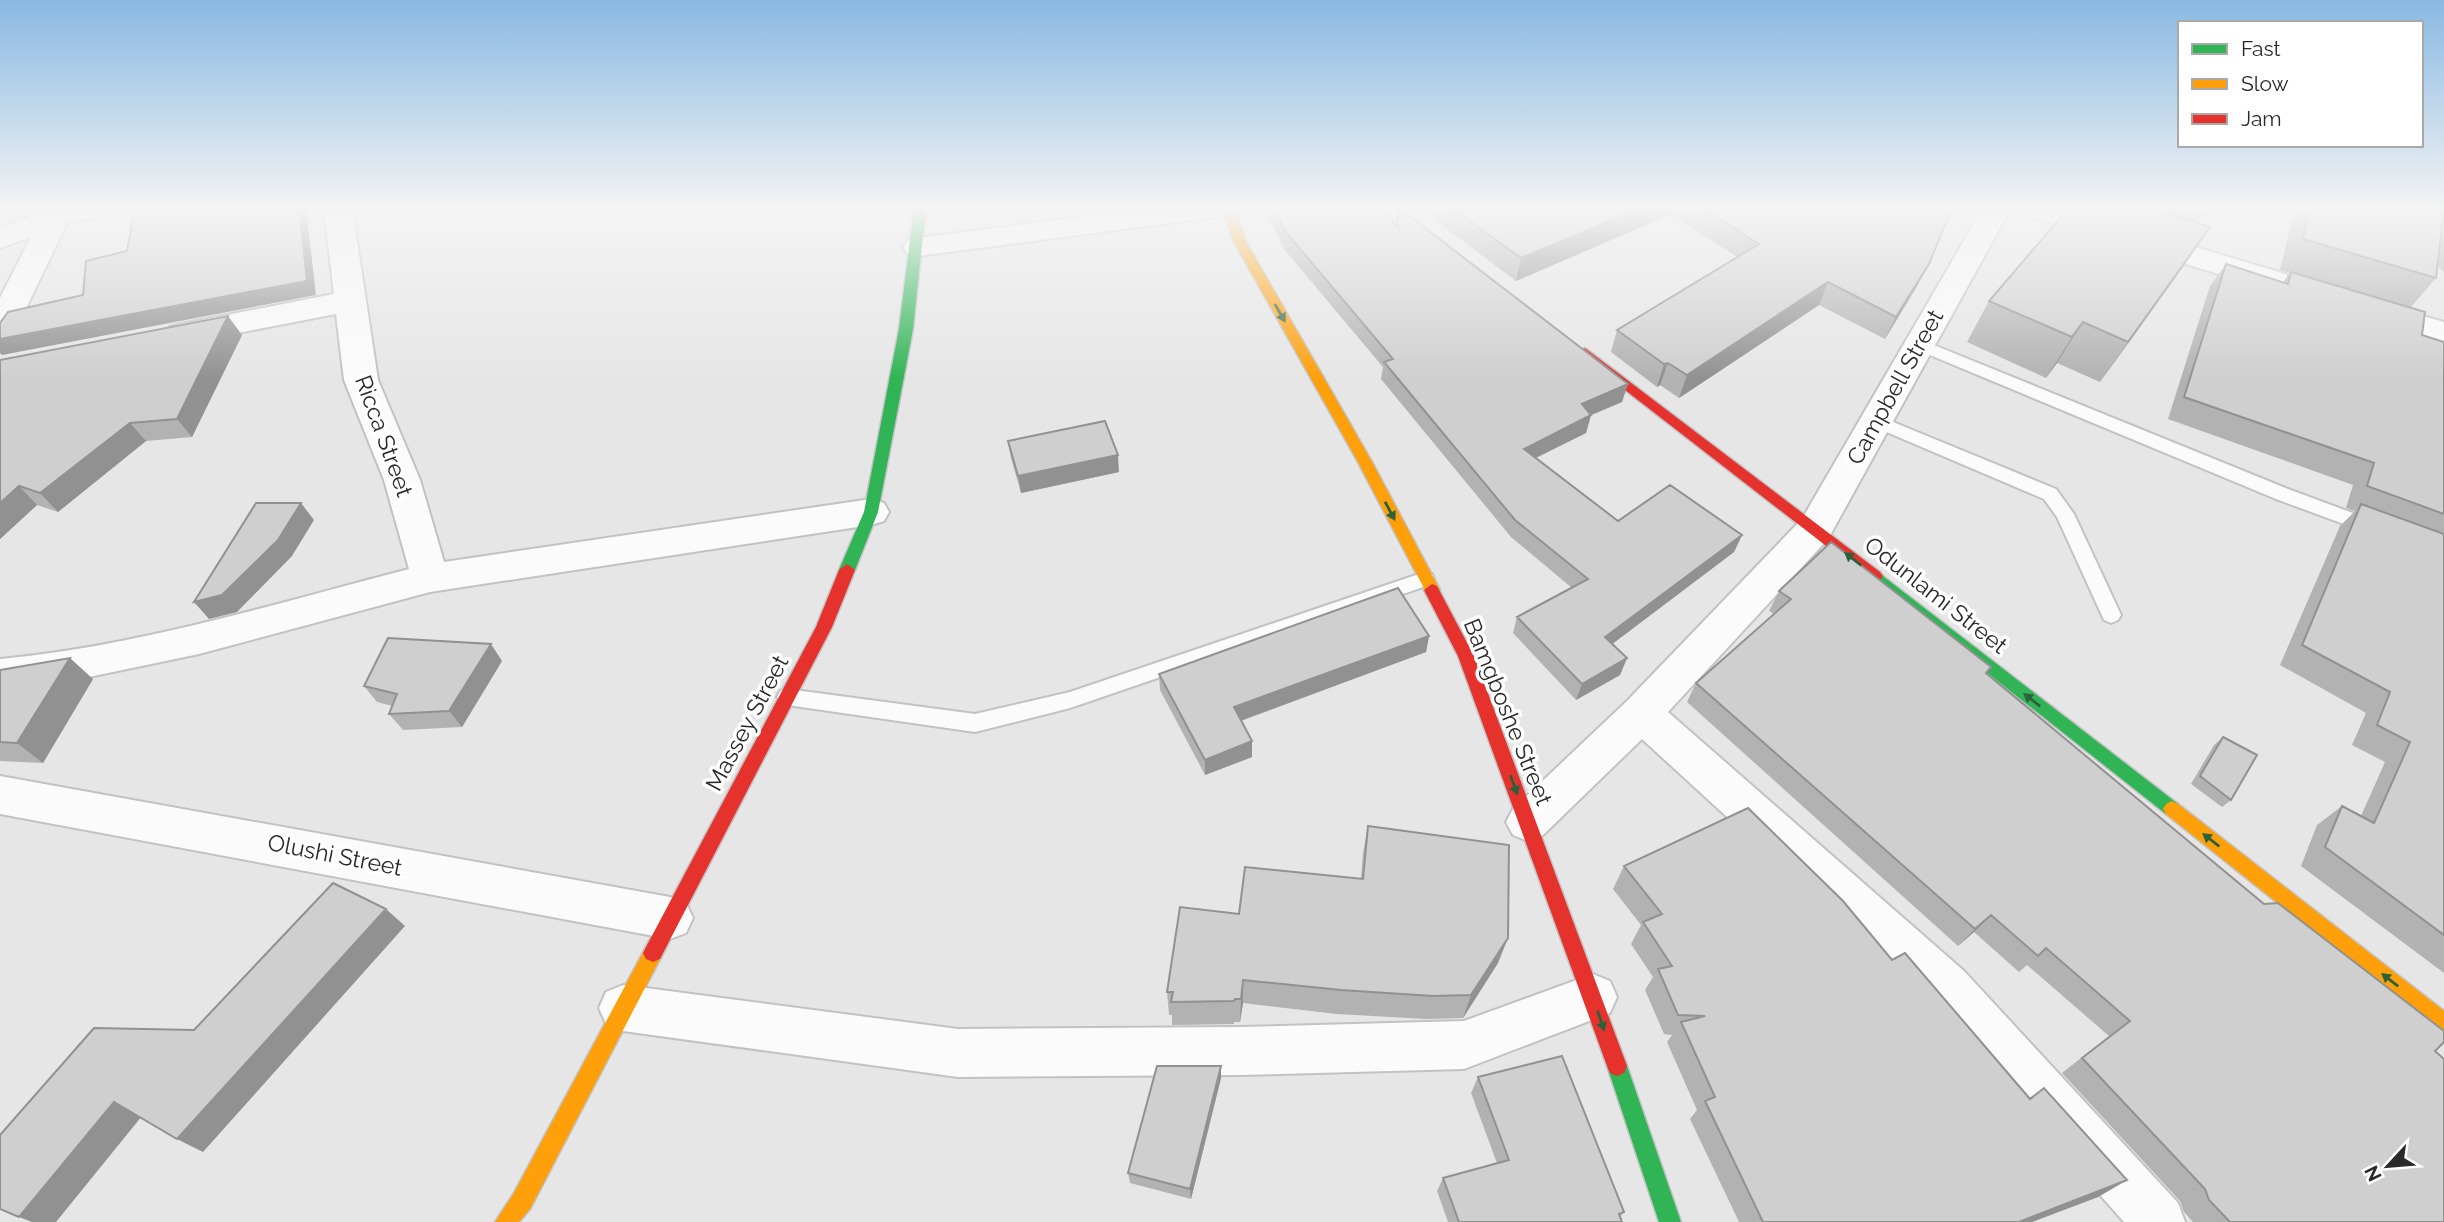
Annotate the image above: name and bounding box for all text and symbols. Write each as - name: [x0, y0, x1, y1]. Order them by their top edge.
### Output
- legend: [2178, 21, 2423, 147]
- text: Fast: [2241, 36, 2281, 61]
- text: Slow: [2241, 71, 2289, 96]
- text: Jam: [2241, 106, 2282, 131]
- one-way arrow: [1274, 303, 1286, 322]
- street label: Campbell Street: [1841, 304, 1948, 469]
- street label: Ricca Street: [350, 371, 419, 500]
- one-way arrow: [1384, 502, 1396, 522]
- street label: Odunlami Street: [1860, 531, 2013, 659]
- one-way arrow: [1845, 552, 1862, 567]
- street label: Bamgboshe Street: [1459, 615, 1558, 809]
- street label: Massey Street: [700, 650, 794, 795]
- one-way arrow: [2024, 692, 2042, 707]
- one-way arrow: [1509, 775, 1520, 796]
- street label: Olushi Street: [266, 828, 405, 881]
- one-way arrow: [2203, 833, 2220, 848]
- one-way arrow: [2382, 973, 2400, 988]
- one-way arrow: [1596, 1011, 1607, 1032]
- north arrow: [2353, 1131, 2423, 1201]
- text: N: [2360, 1162, 2386, 1185]

